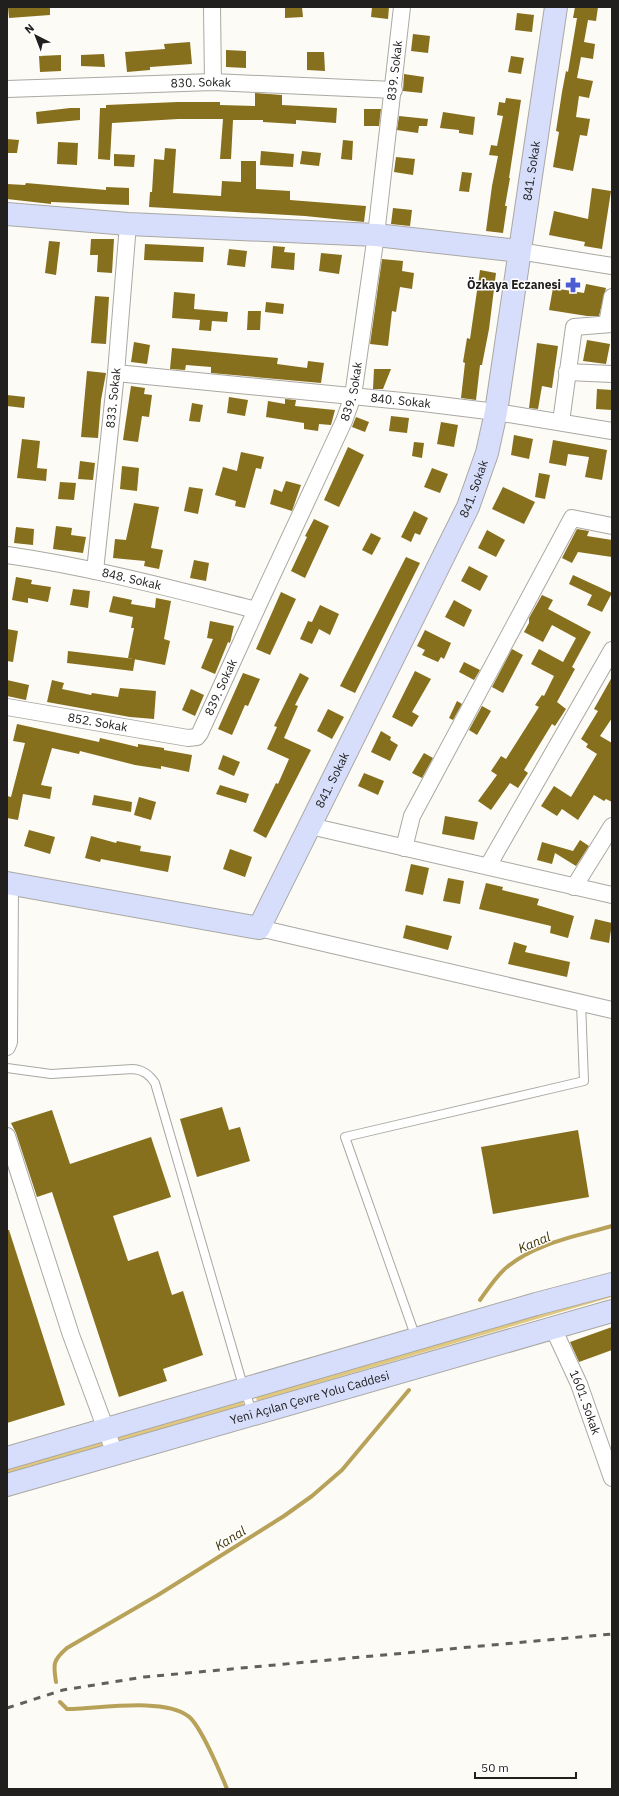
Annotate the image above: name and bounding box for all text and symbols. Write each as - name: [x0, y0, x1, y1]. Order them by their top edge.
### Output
- north arrow: [16, 16, 56, 56]
- text: N: [22, 21, 37, 36]
- street label: 839. Sokak: [383, 39, 405, 101]
- street label: 830. Sokak: [170, 74, 232, 90]
- street label: 841. Sokak: [519, 139, 543, 202]
- pharmacy icon: Özkaya Eczanesi: [564, 276, 582, 294]
- place label: Özkaya Eczanesi: [467, 277, 561, 292]
- street label: 839. Sokak: [337, 360, 365, 423]
- street label: 833. Sokak: [102, 367, 123, 429]
- street label: 840. Sokak: [370, 390, 432, 411]
- street label: 841. Sokak: [456, 457, 491, 520]
- street label: 848. Sokak: [101, 565, 164, 593]
- street label: 839. Sokak: [201, 656, 240, 718]
- street label: 852. Sokak: [67, 710, 129, 735]
- street label: 841. Sokak: [312, 749, 352, 810]
- water label: Kanal: [515, 1228, 553, 1257]
- street label: Yeni Açılan Çevre Yolu Caddesi: [228, 1367, 391, 1427]
- street label: 1601. Sokak: [567, 1367, 604, 1437]
- water label: Kanal: [212, 1522, 249, 1554]
- scale bar: [475, 1754, 576, 1780]
- text: 50 m: [481, 1760, 509, 1775]

